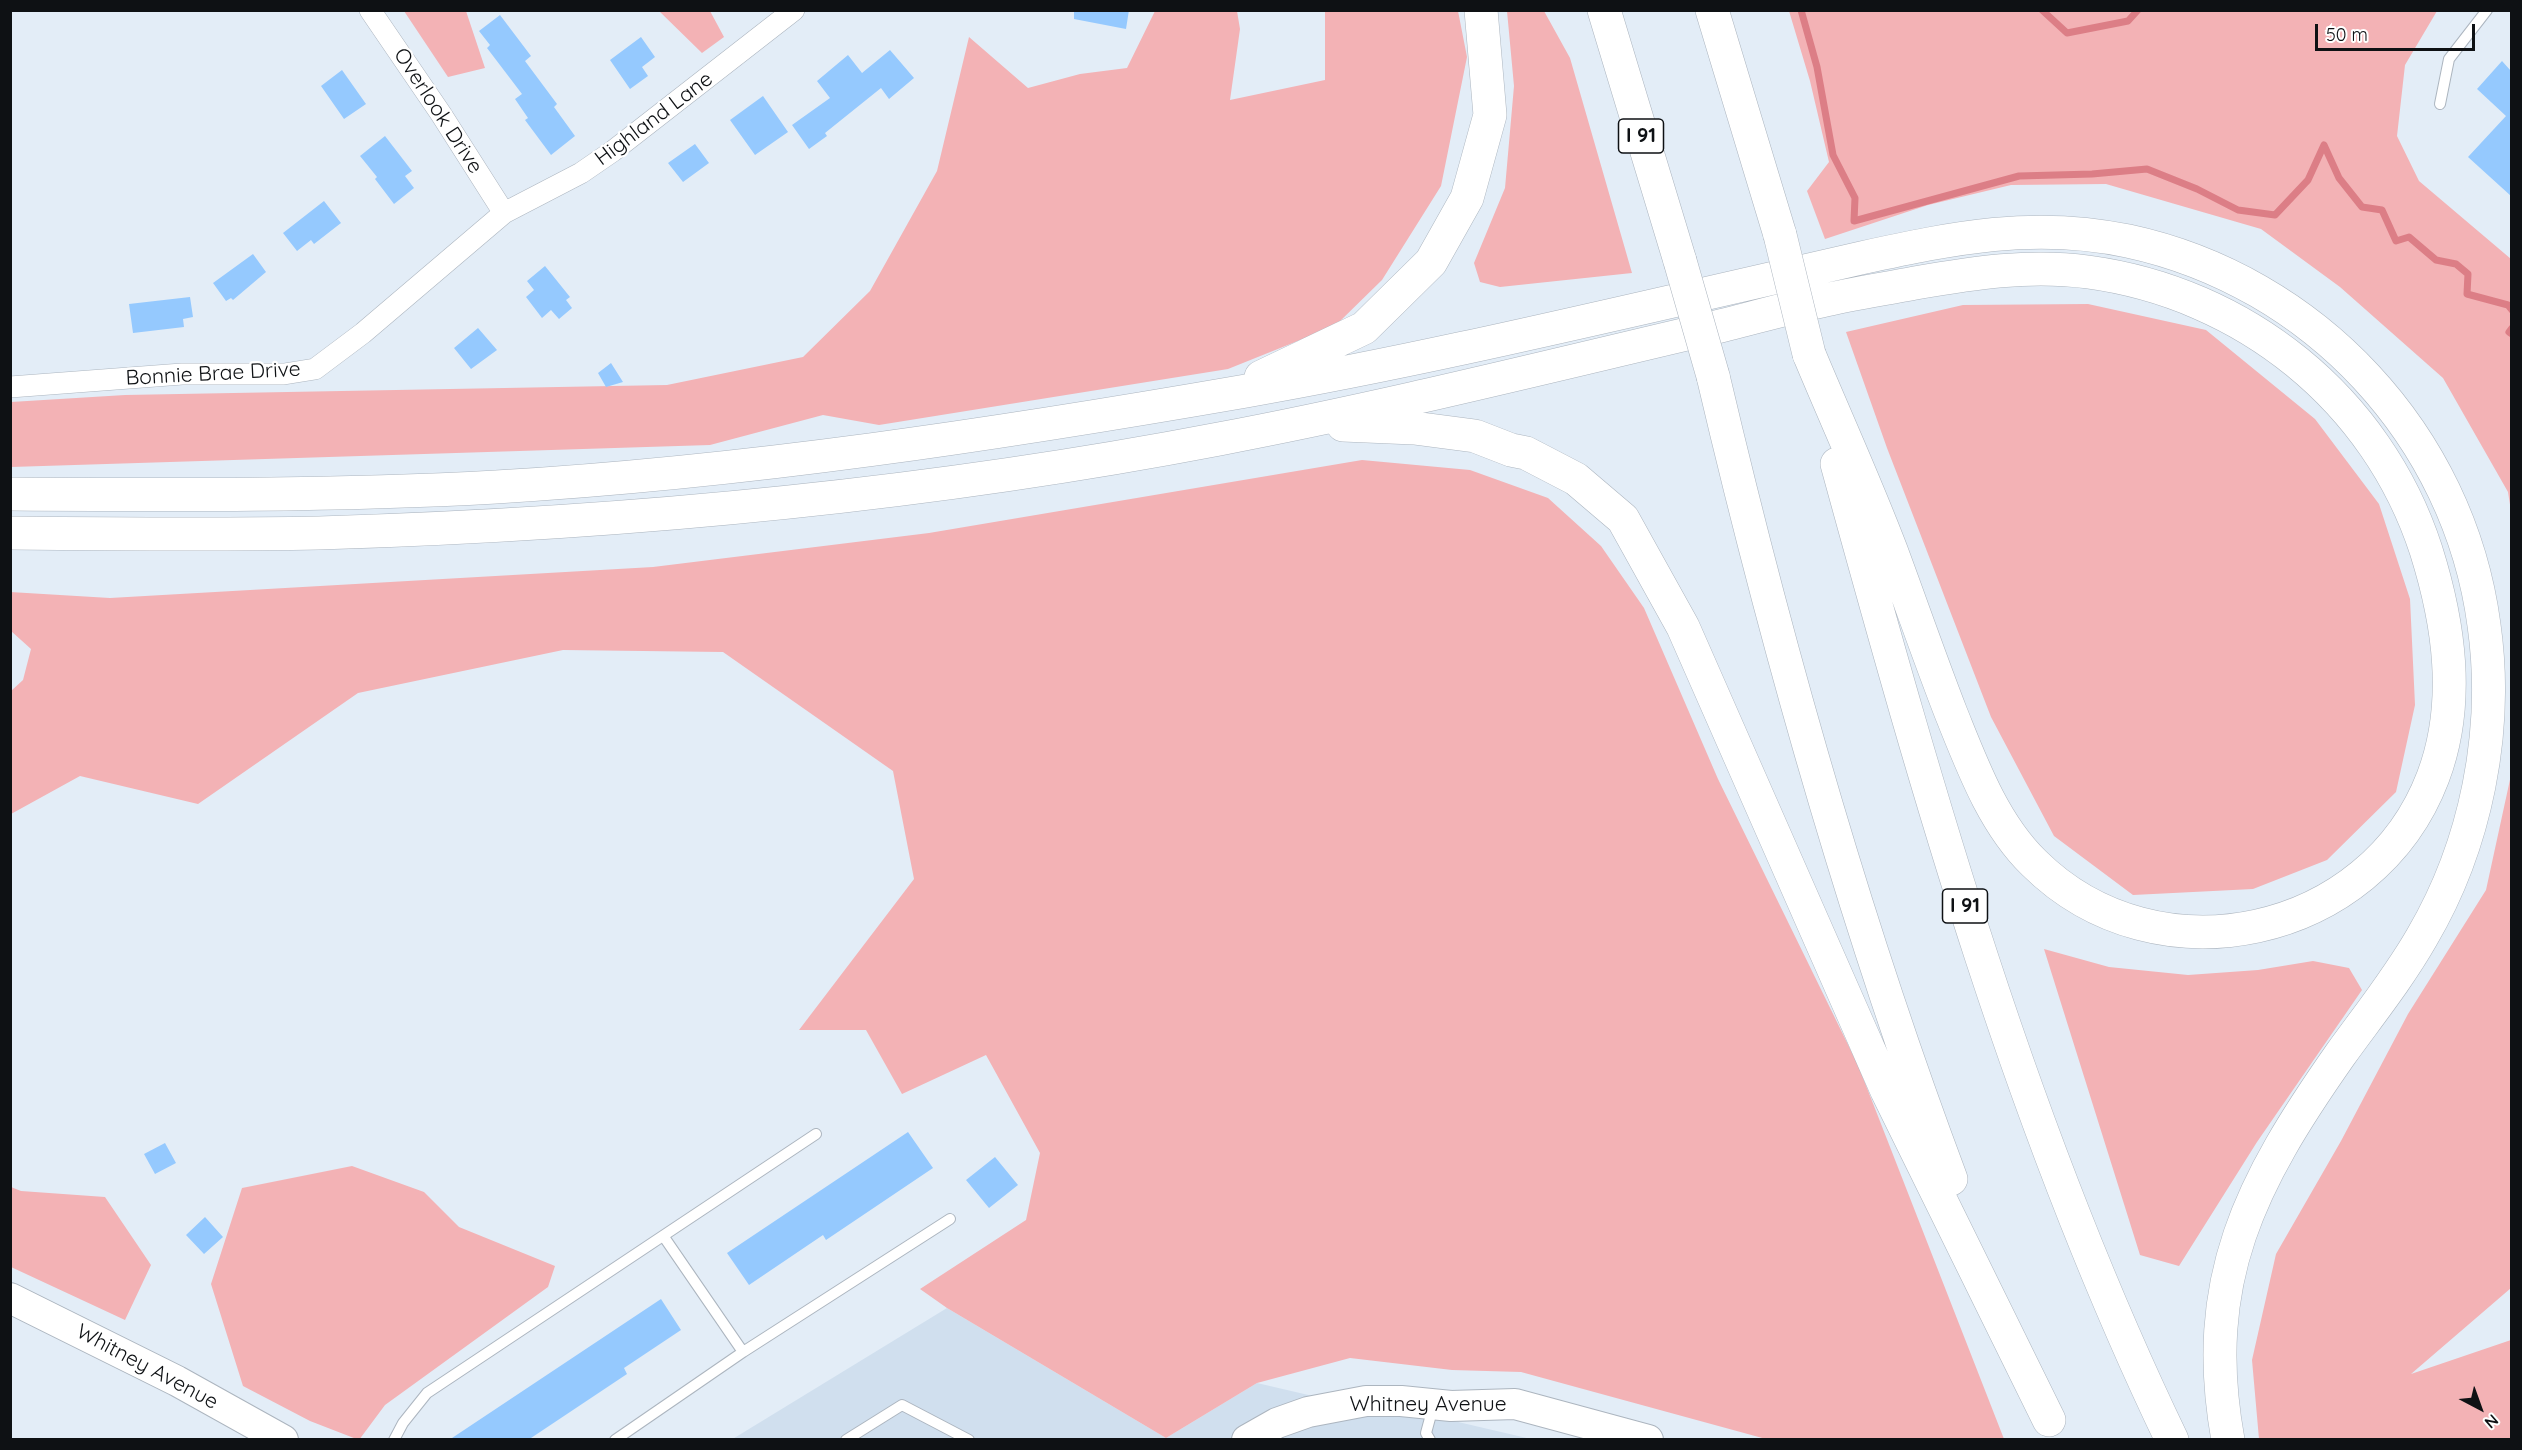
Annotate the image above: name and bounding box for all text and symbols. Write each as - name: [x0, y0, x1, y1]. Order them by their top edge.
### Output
- scale bar: [2318, 12, 2478, 50]
- text: 50 m: [2326, 23, 2368, 46]
- street label: Overlook Drive: [388, 44, 488, 178]
- street label: Highland Lane: [590, 67, 718, 171]
- road number: I 91: [1618, 119, 1664, 153]
- street label: Bonnie Brae Drive: [125, 357, 301, 391]
- road number: I 91: [1942, 889, 1988, 923]
- street label: Whitney Avenue: [72, 1319, 222, 1415]
- north arrow: [2450, 1378, 2510, 1438]
- street label: Whitney Avenue: [1349, 1392, 1507, 1418]
- text: N: [2481, 1410, 2503, 1433]

